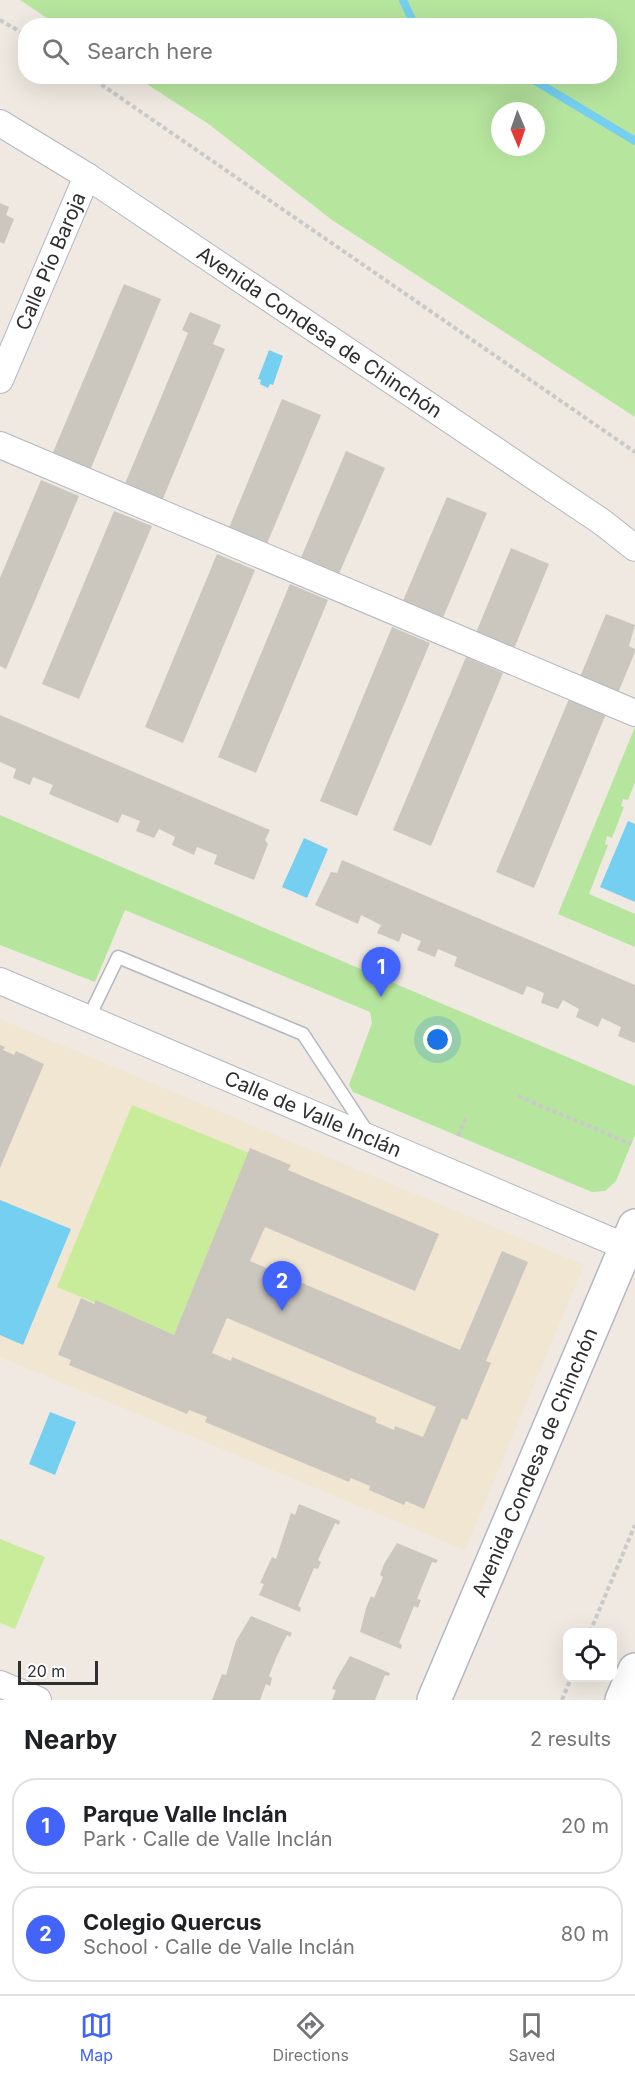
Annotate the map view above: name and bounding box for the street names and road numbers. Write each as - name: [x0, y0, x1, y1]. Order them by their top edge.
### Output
- street label: Calle Pío Baroja: [11, 189, 91, 334]
- street label: Avenida Condesa de Chinchón: [192, 241, 447, 423]
- street label: Calle de Valle Inclán: [221, 1066, 405, 1162]
- street label: Avenida Condesa de Chinchón: [467, 1324, 602, 1601]

